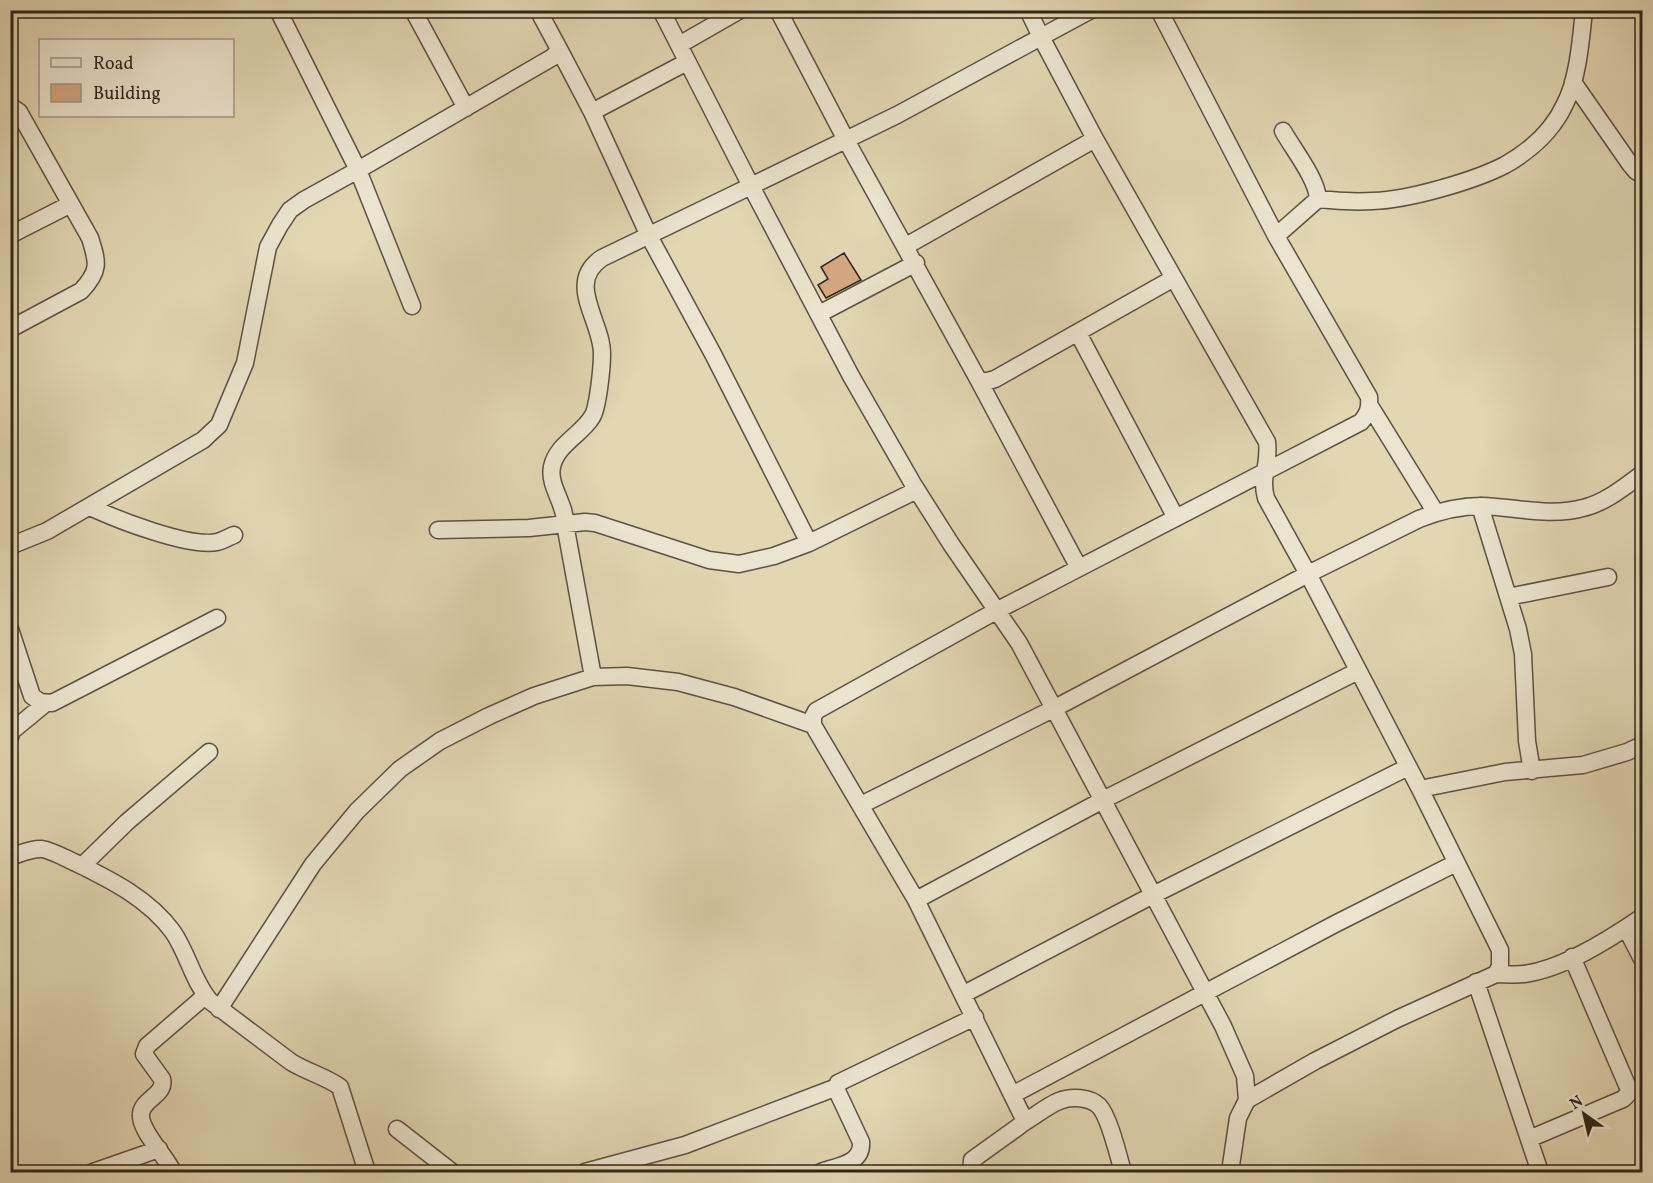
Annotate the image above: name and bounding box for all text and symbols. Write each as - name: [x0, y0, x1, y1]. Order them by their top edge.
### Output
- legend: [39, 39, 234, 117]
- text: Road: [93, 52, 134, 77]
- text: Building: [93, 82, 161, 107]
- north arrow: [1554, 1084, 1614, 1144]
- text: N: [1566, 1091, 1588, 1116]

